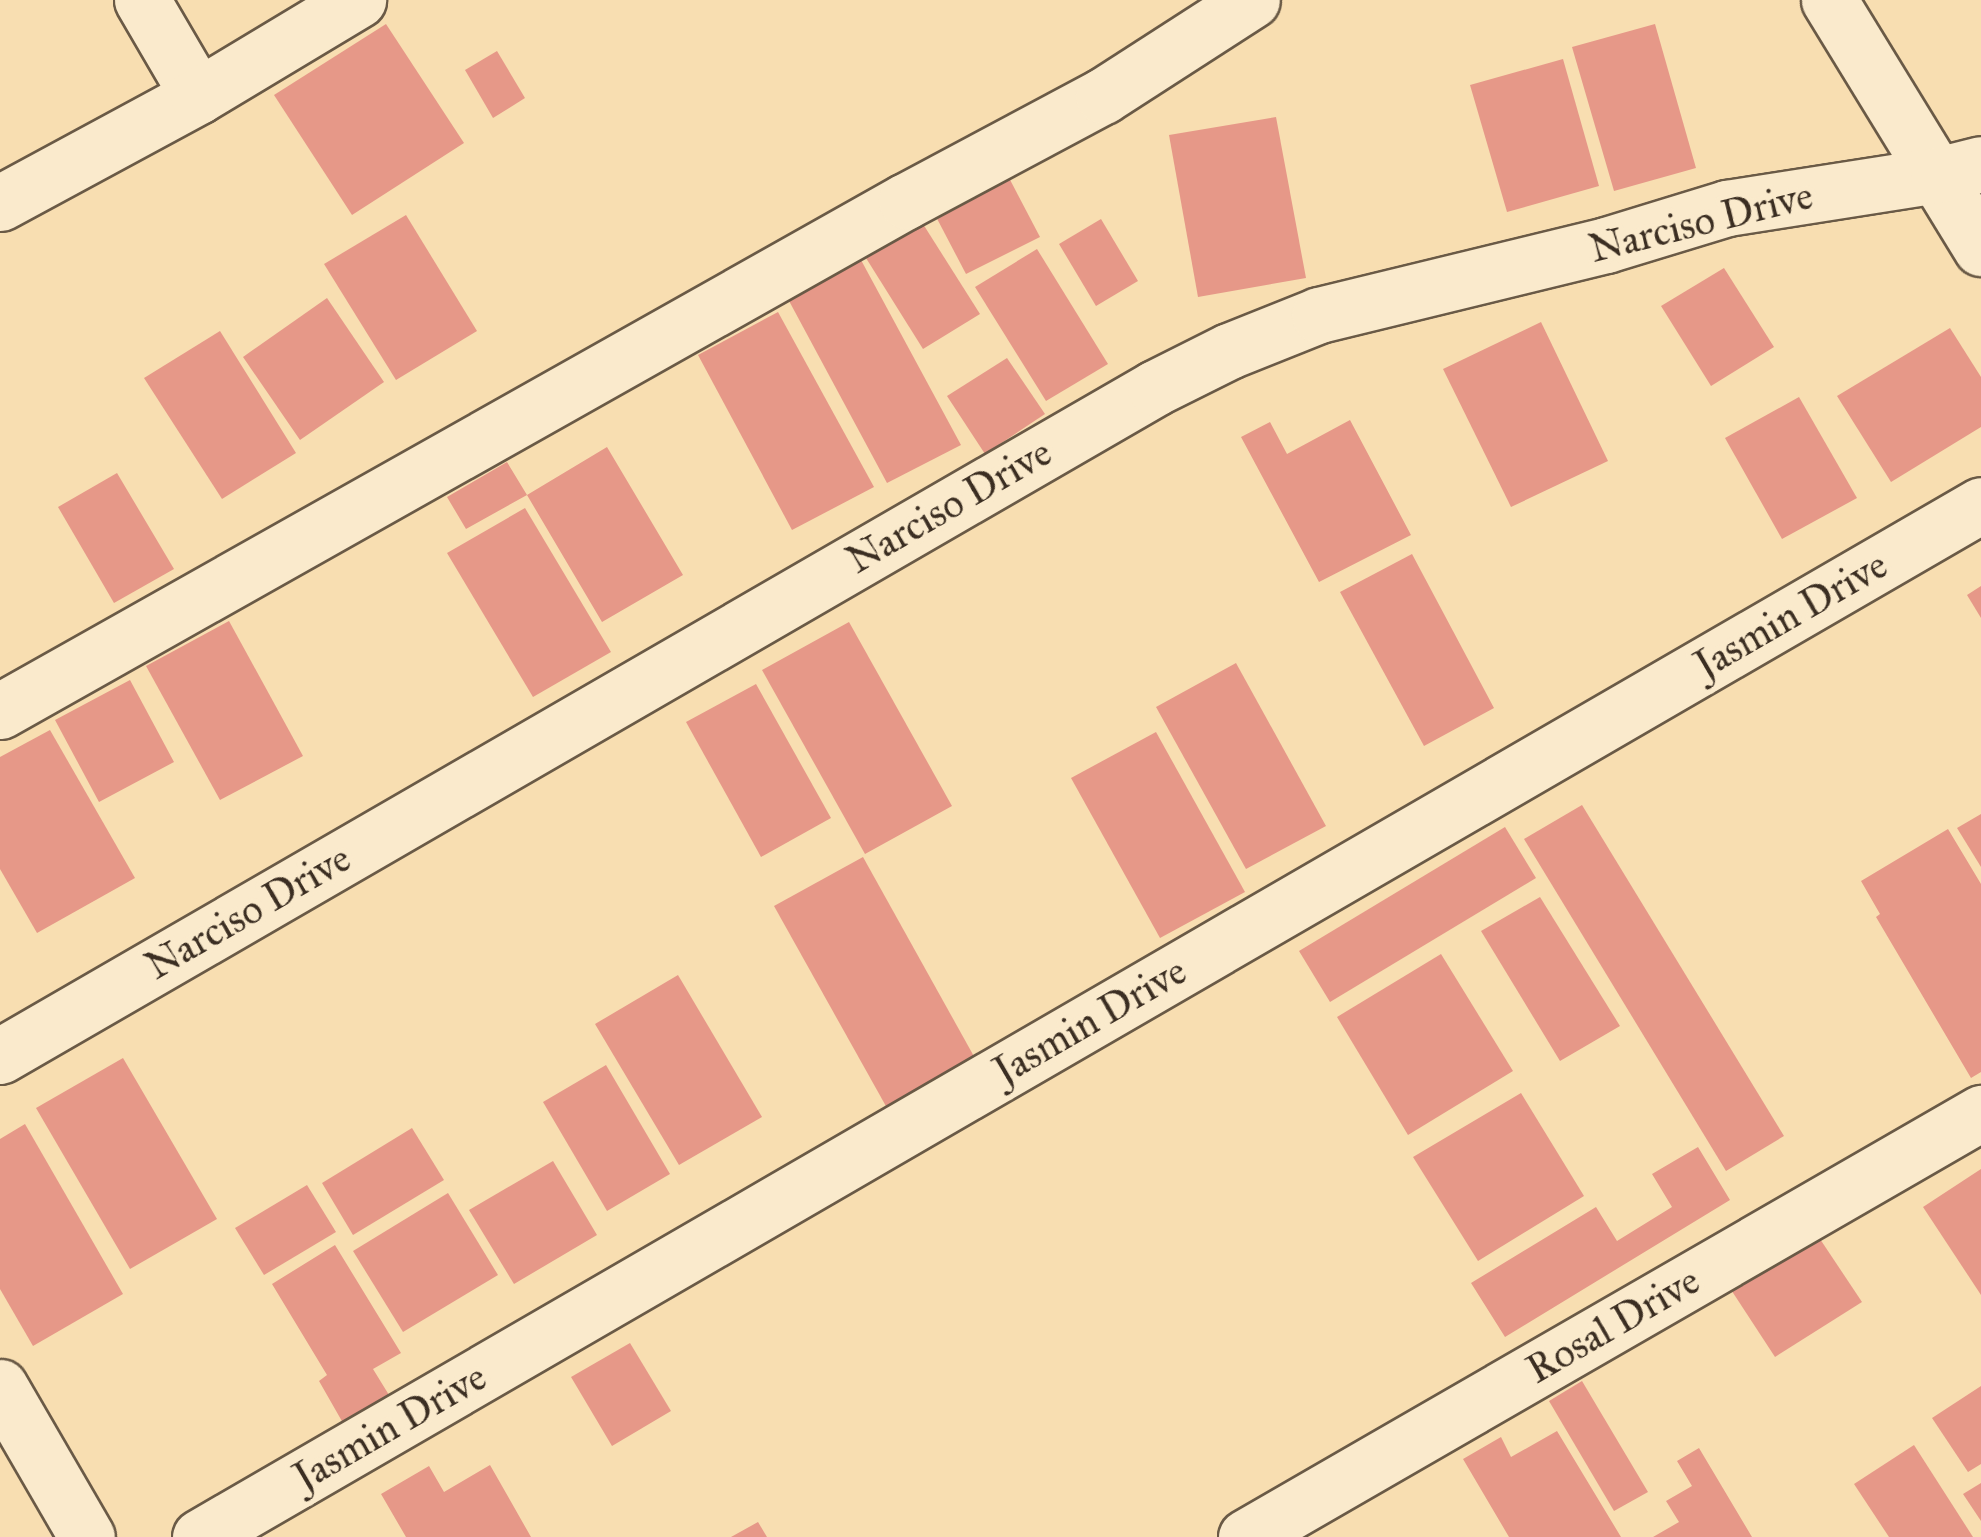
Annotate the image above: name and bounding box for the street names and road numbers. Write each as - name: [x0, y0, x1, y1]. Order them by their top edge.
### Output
- street label: Narciso Drive: [1584, 171, 1818, 273]
- street label: Narciso Drive: [838, 428, 1060, 584]
- street label: Jasmin Drive: [1686, 541, 1896, 689]
- street label: Narciso Drive: [137, 834, 359, 990]
- street label: Jasmin Drive: [985, 947, 1195, 1095]
- street label: Rosal Drive: [1518, 1256, 1708, 1394]
- street label: Jasmin Drive: [285, 1353, 495, 1501]

